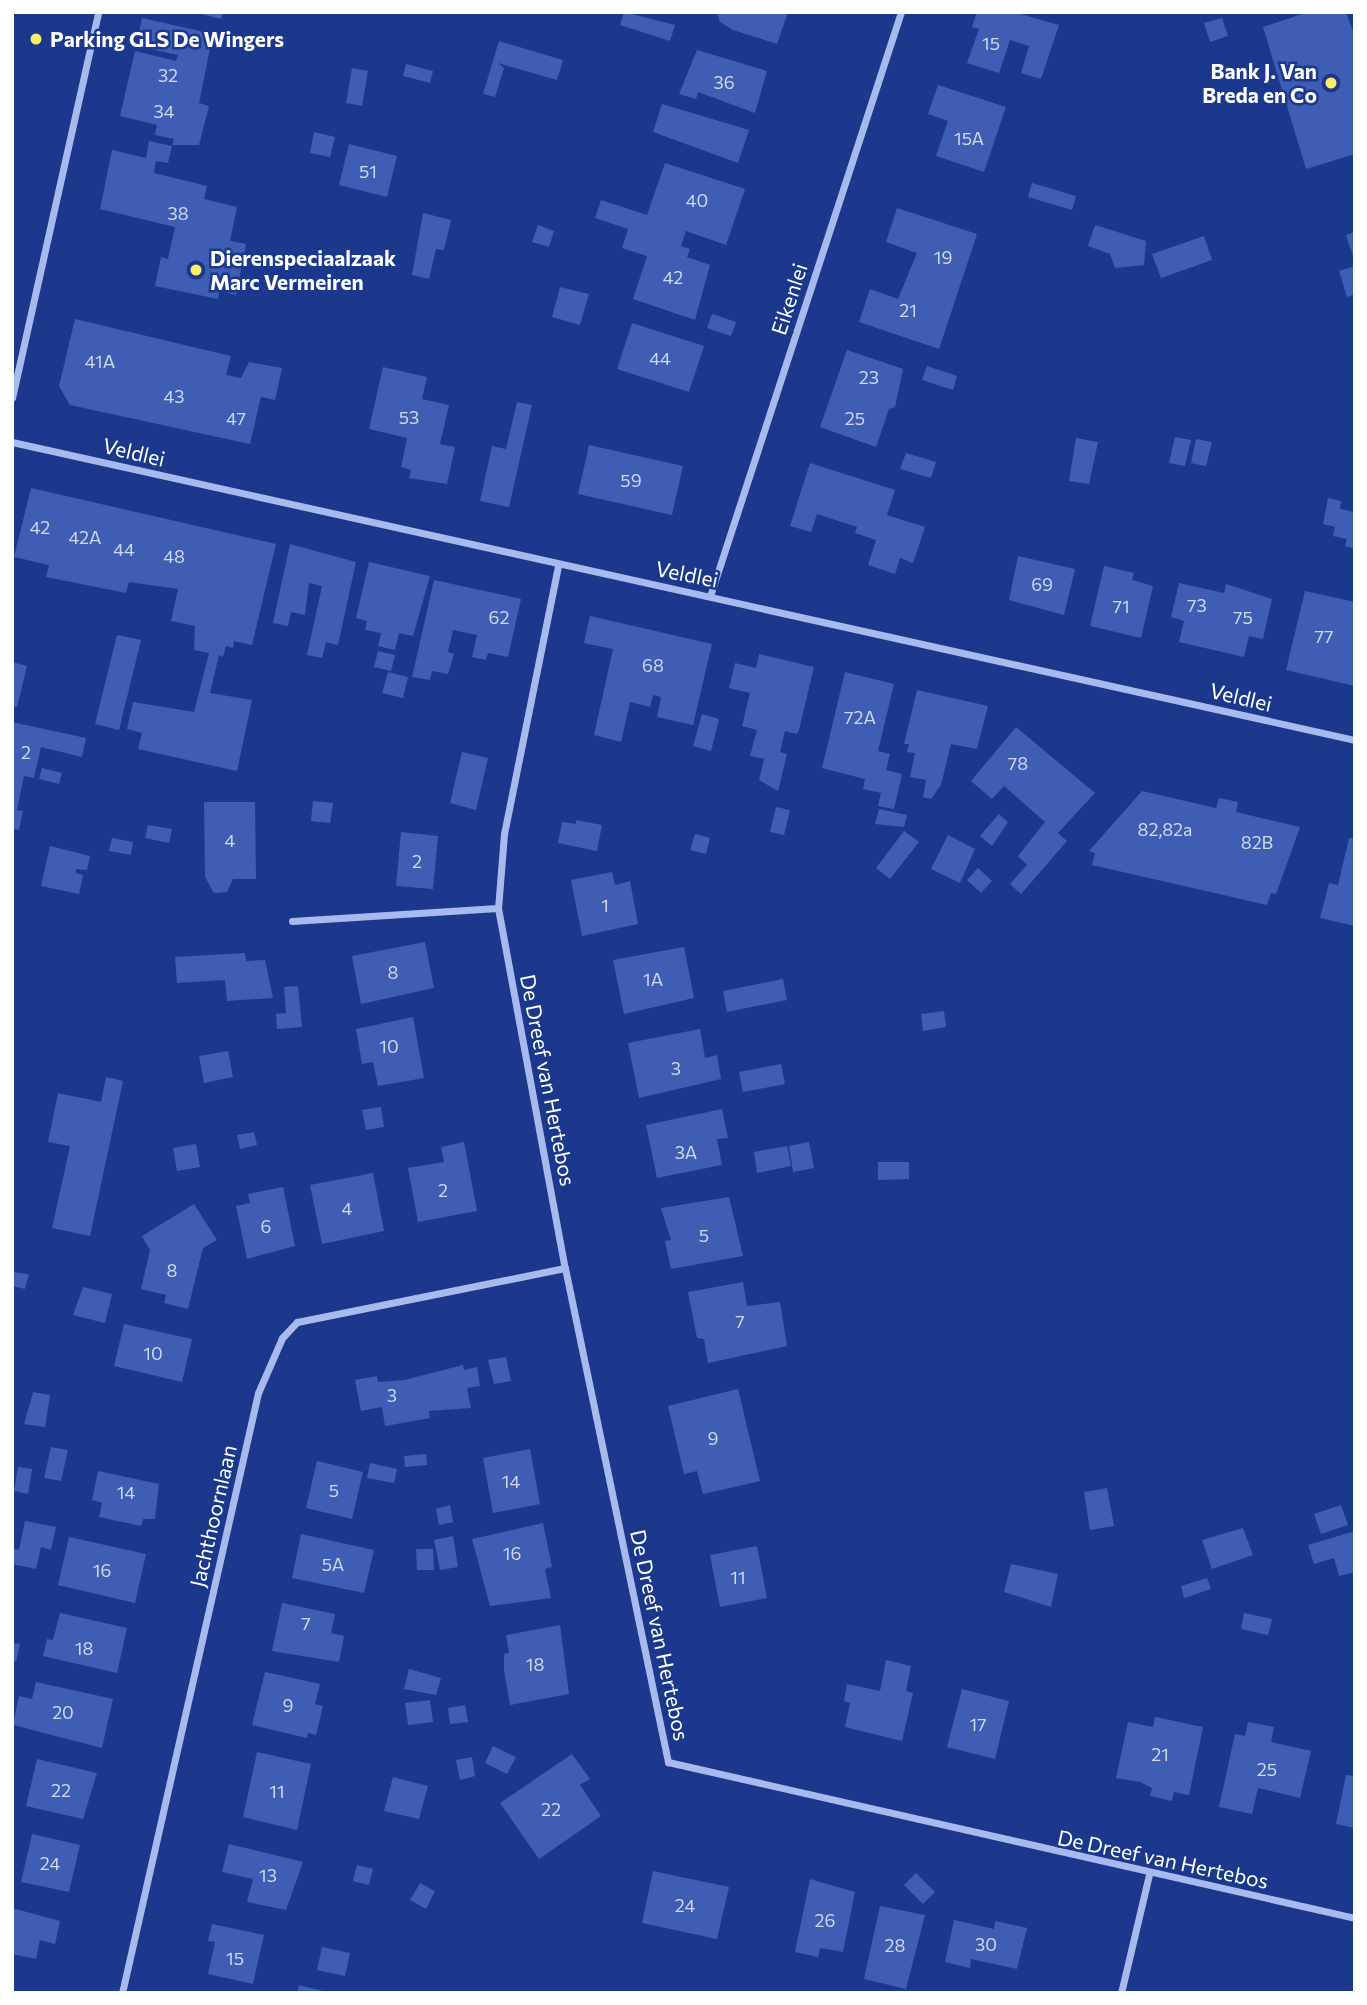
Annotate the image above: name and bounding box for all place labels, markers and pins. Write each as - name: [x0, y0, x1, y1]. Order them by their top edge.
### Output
- place label: Parking GLS De Wingers: [50, 26, 284, 52]
- marker: Parking GLS De Wingers: [28, 31, 44, 47]
- place label: Bank J. Van Breda en Co: [1202, 58, 1317, 108]
- marker: Bank J. Van Breda en Co: [1323, 75, 1339, 91]
- place label: Dierenspeciaalzaak Marc Vermeiren: [210, 245, 396, 295]
- marker: Dierenspeciaalzaak Marc Vermeiren: [188, 262, 204, 278]

